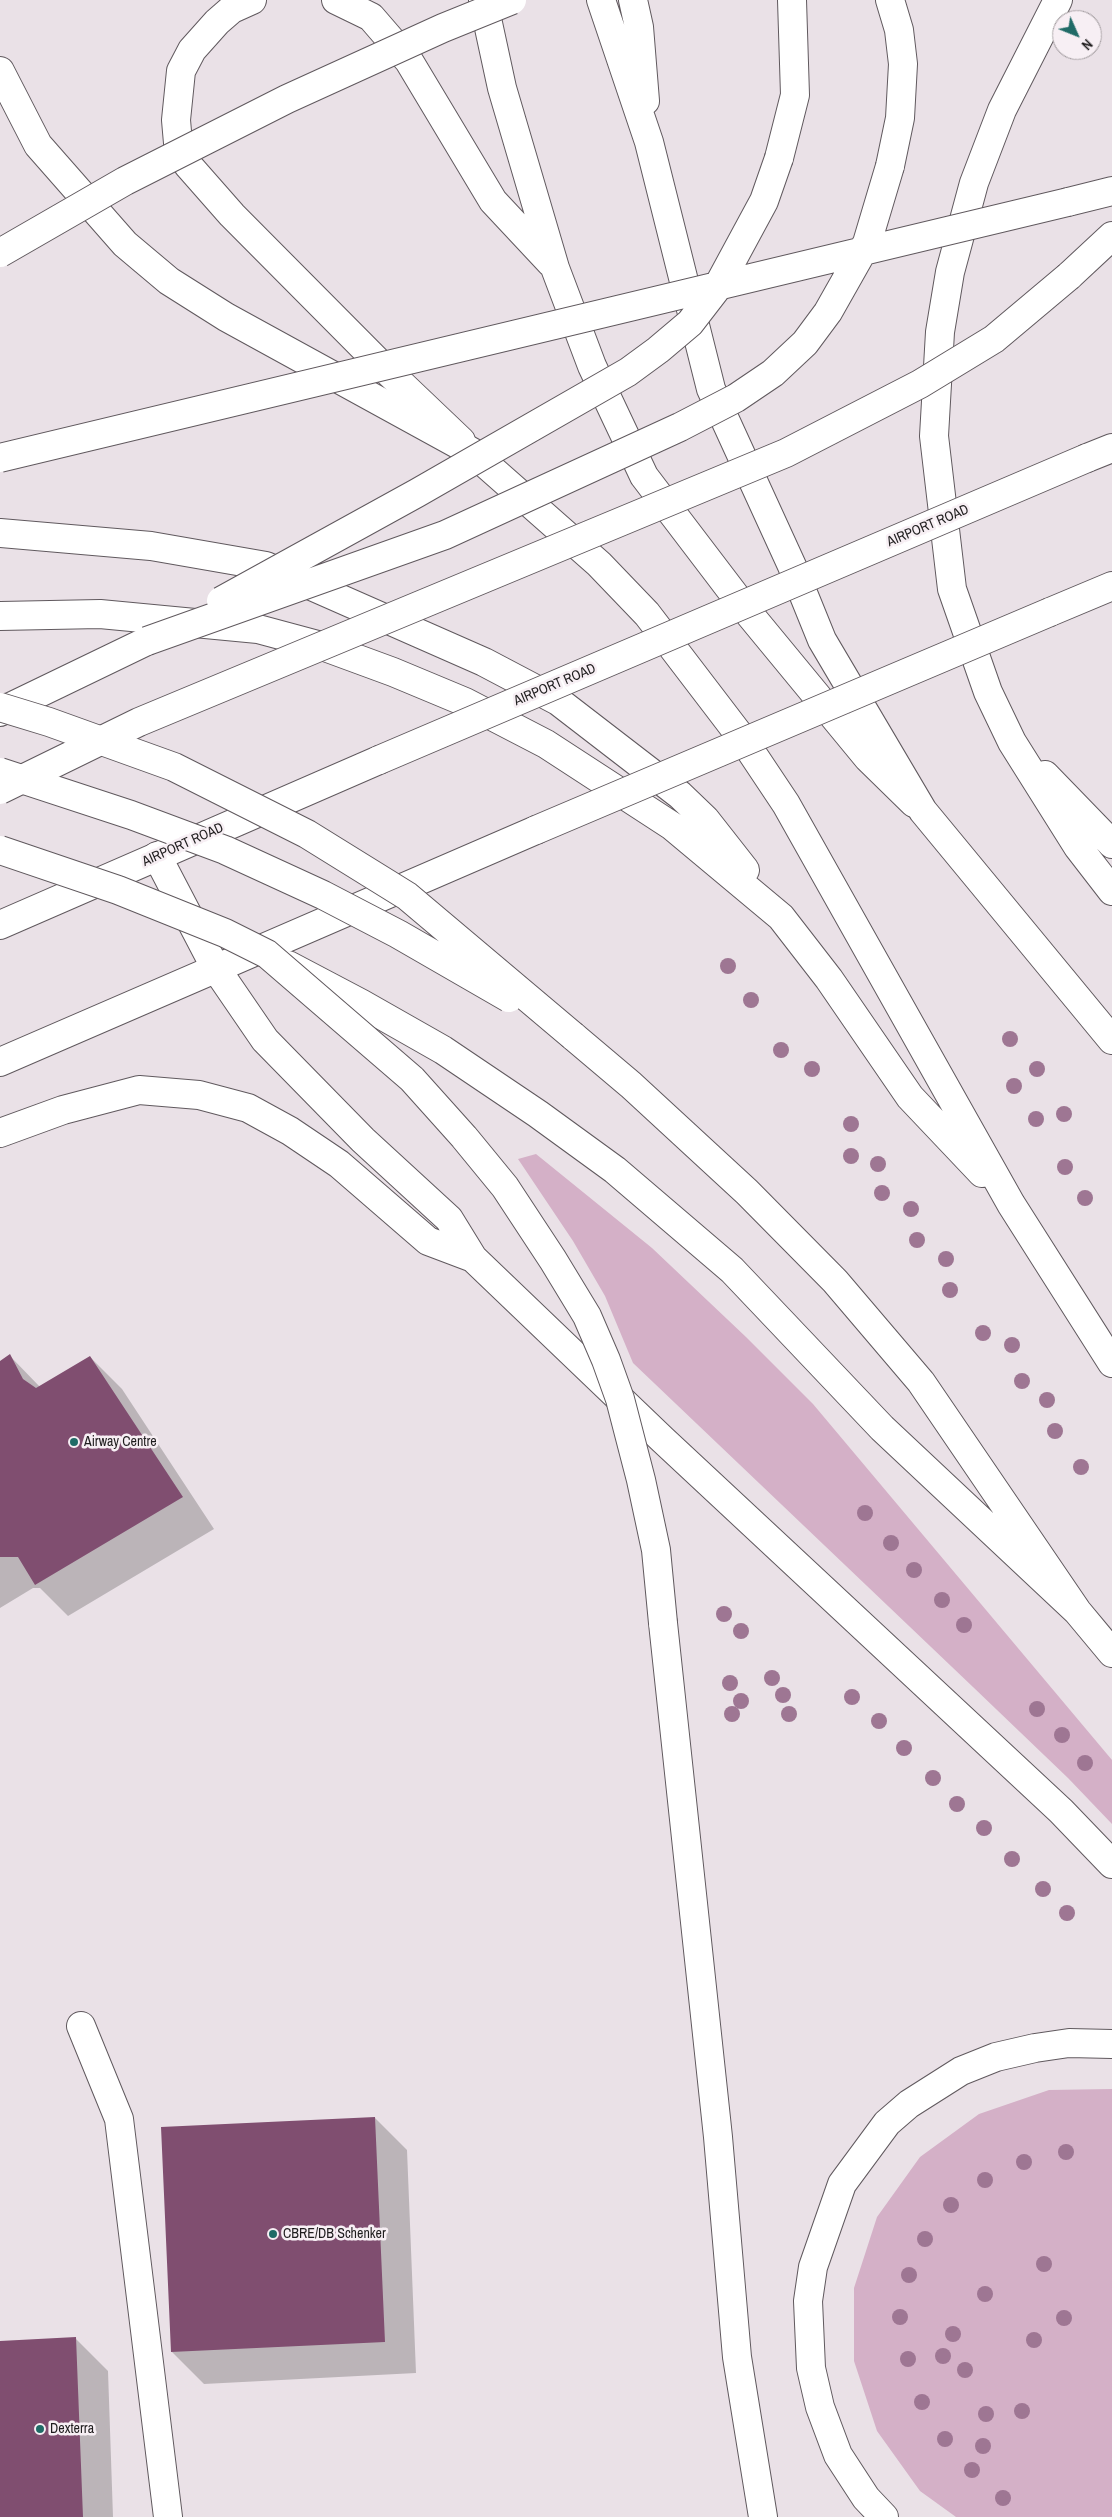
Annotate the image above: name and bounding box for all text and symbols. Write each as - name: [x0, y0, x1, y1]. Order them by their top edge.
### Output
- north arrow: [1052, 10, 1102, 60]
- text: N: [1078, 35, 1096, 54]
- street label: AIRPORT ROAD: [885, 501, 971, 551]
- street label: AIRPORT ROAD: [512, 660, 598, 710]
- street label: AIRPORT ROAD: [140, 820, 226, 870]
- place label: Airway Centre: [84, 1434, 157, 1450]
- marker: Airway Centre: [68, 1436, 80, 1448]
- place label: CBRE/DB Schenker: [283, 2226, 386, 2242]
- marker: CBRE/DB Schenker: [267, 2228, 279, 2240]
- place label: Dexterra: [50, 2421, 94, 2437]
- marker: Dexterra: [34, 2423, 46, 2435]

